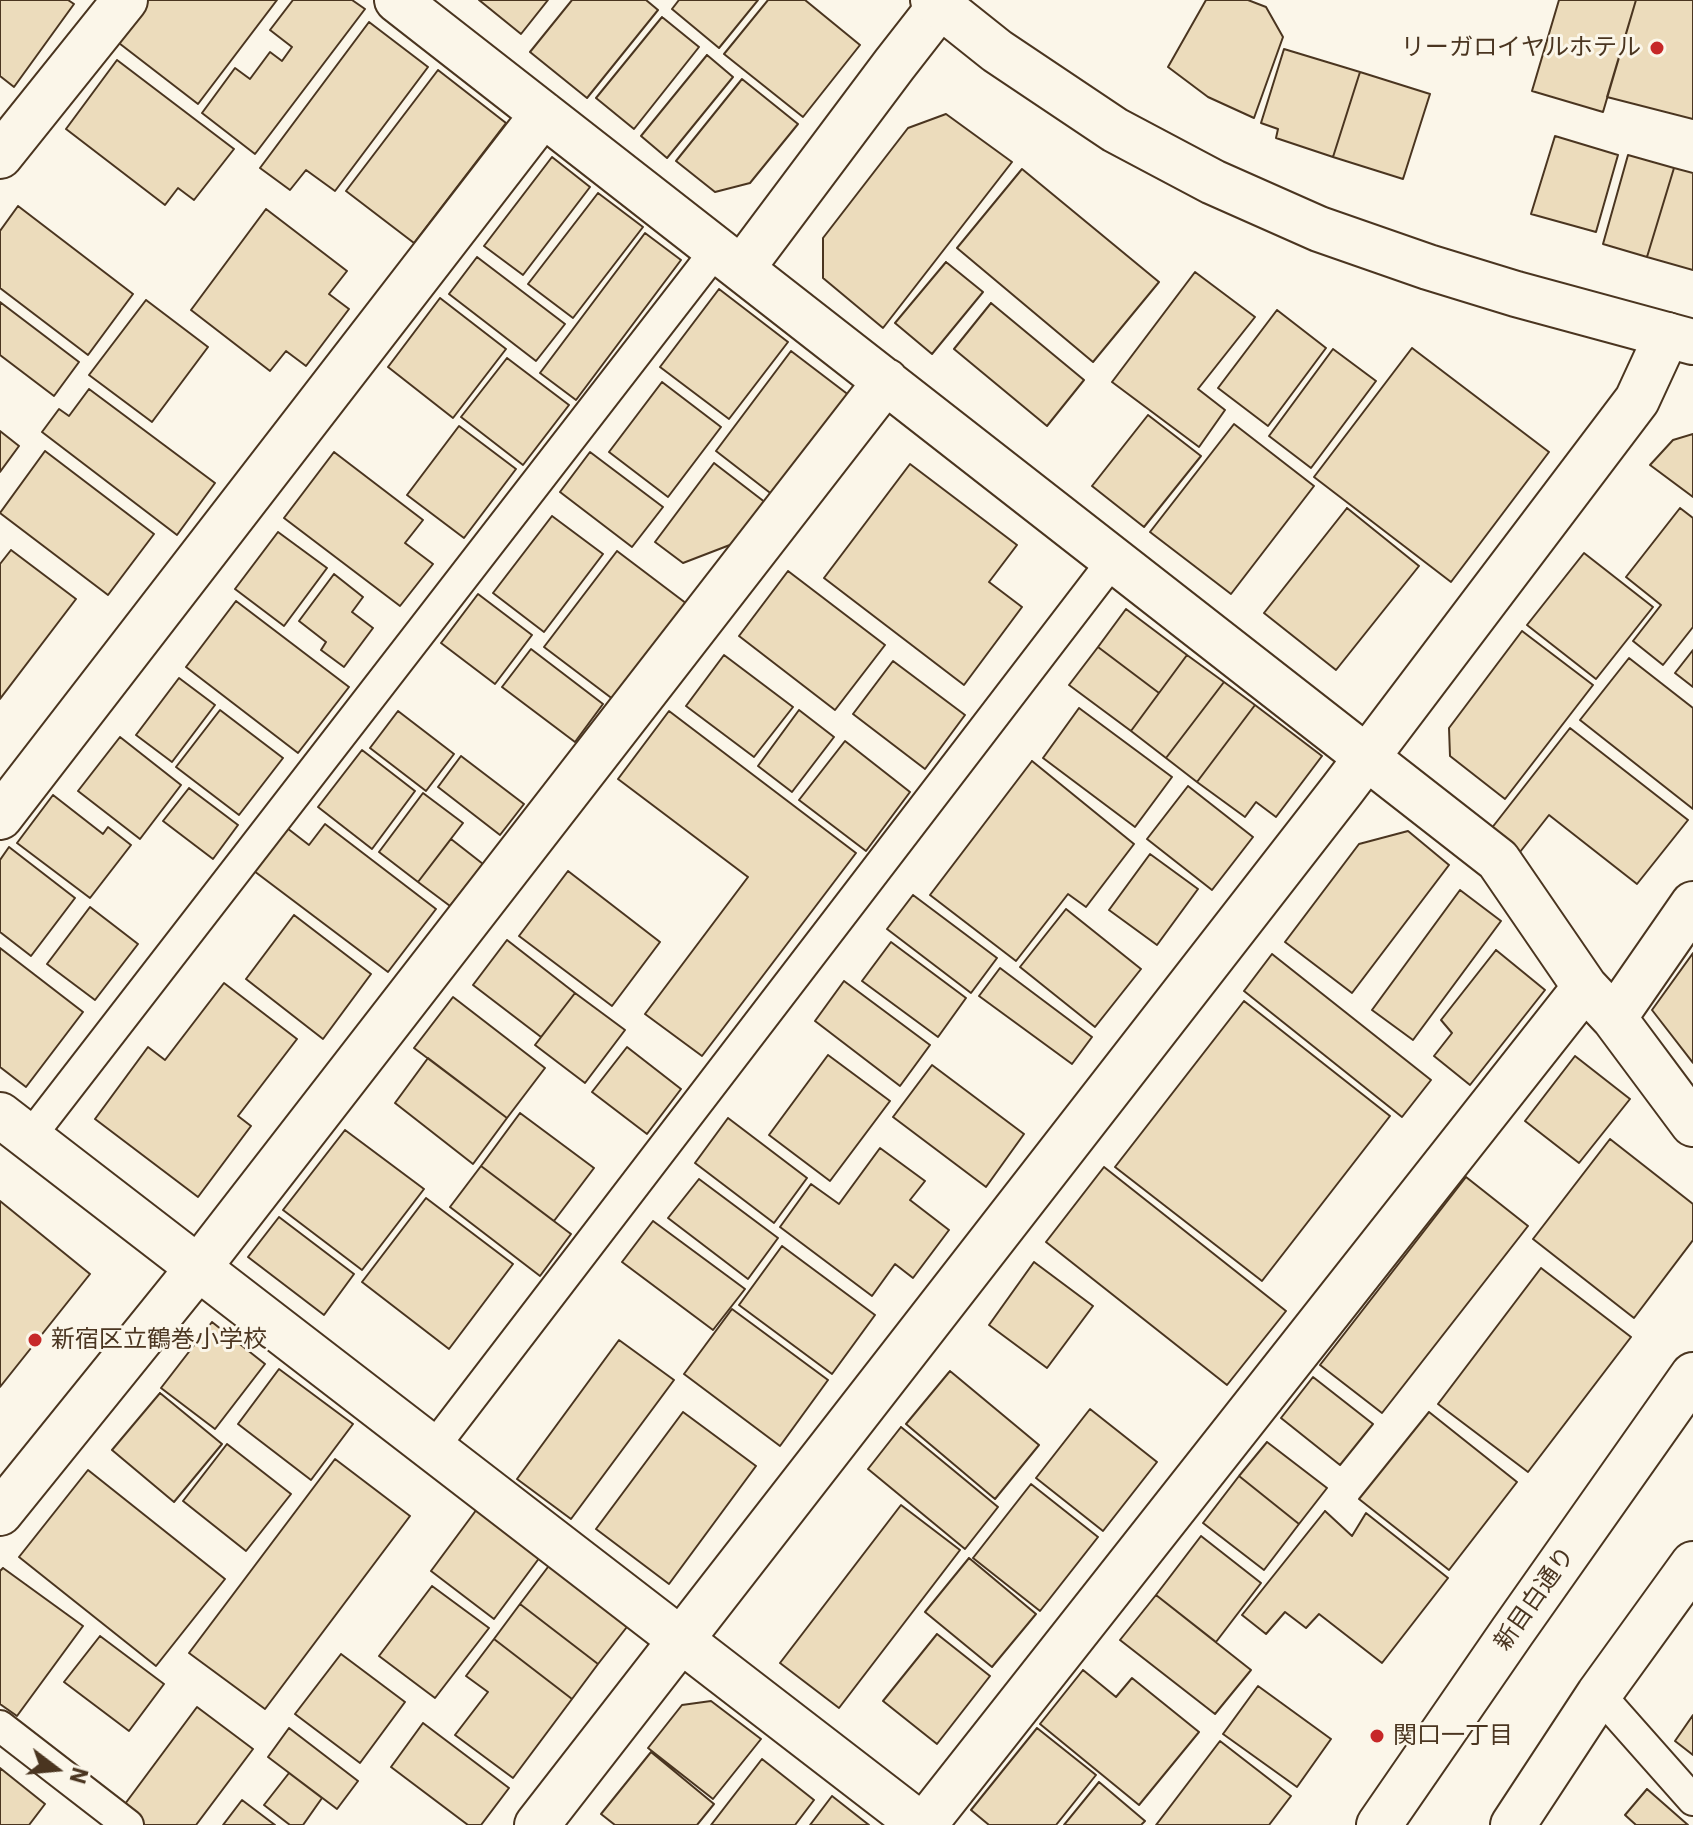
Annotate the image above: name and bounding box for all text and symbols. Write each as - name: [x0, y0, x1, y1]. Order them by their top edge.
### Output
- place label: リーガロイヤルホテル: [1401, 34, 1641, 62]
- marker: リーガロイヤルホテル: [1648, 39, 1666, 57]
- place label: 新宿区立鶴巻小学校: [51, 1326, 267, 1354]
- marker: 新宿区立鶴巻小学校: [26, 1331, 44, 1349]
- street label: 新目白通り: [1489, 1542, 1581, 1656]
- place label: 関口一丁目: [1393, 1722, 1513, 1750]
- marker: 関口一丁目: [1368, 1727, 1386, 1745]
- north arrow: [16, 1729, 96, 1809]
- text: N: [63, 1764, 96, 1787]

